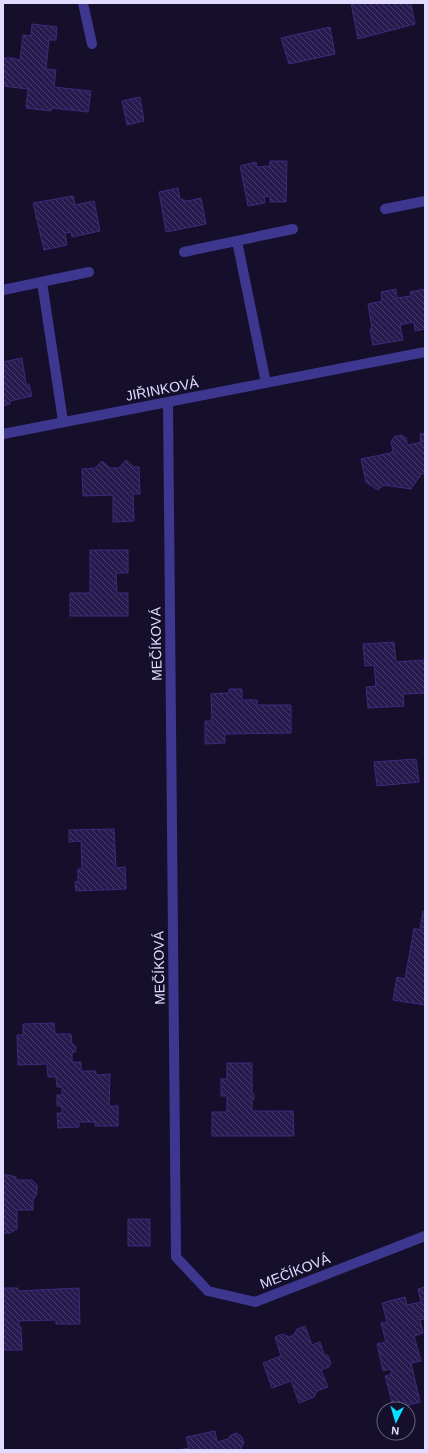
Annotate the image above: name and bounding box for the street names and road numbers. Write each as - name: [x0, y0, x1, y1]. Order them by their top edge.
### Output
- street label: JIŘINKOVÁ: [124, 374, 200, 404]
- street label: MEČÍKOVÁ: [147, 606, 165, 681]
- street label: MEČÍKOVÁ: [150, 930, 168, 1005]
- street label: MEČÍKOVÁ: [258, 1250, 333, 1292]

